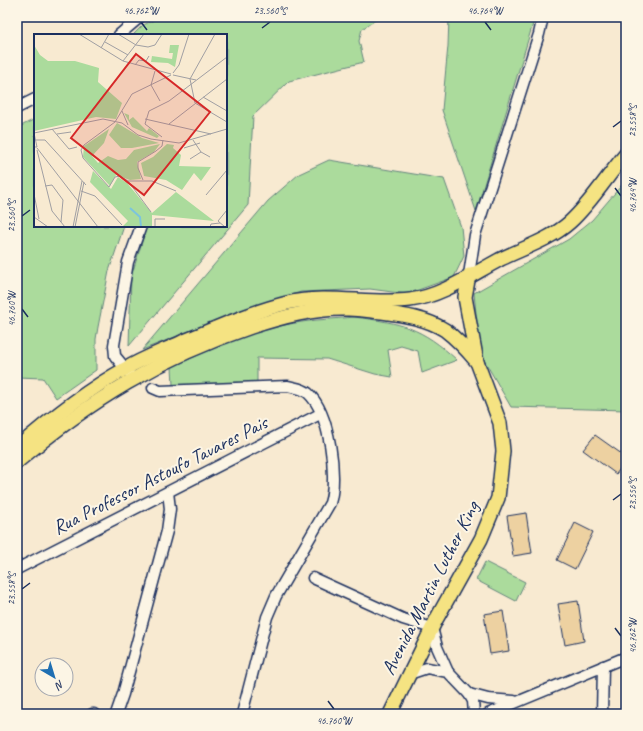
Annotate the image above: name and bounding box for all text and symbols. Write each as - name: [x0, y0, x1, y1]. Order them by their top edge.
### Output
- text: 46.762°W: [124, 4, 160, 17]
- text: 23.560°S: [254, 4, 288, 17]
- text: 46.764°W: [468, 4, 504, 17]
- inset map: [34, 34, 227, 227]
- text: 23.558°S: [626, 103, 639, 137]
- text: 46.764°W: [626, 177, 639, 213]
- text: 23.560°S: [5, 198, 18, 232]
- text: 46.760°W: [5, 290, 18, 326]
- street label: Rua Professor Astoufo Tavares Pais: [48, 409, 274, 540]
- text: 23.556°S: [626, 476, 639, 510]
- street label: Avenida Martin Luther King: [375, 495, 485, 679]
- text: 23.558°S: [5, 571, 18, 605]
- text: 46.762°W: [626, 617, 639, 653]
- north arrow: [34, 657, 74, 697]
- text: N: [51, 677, 67, 694]
- text: 46.760°W: [317, 714, 353, 727]

